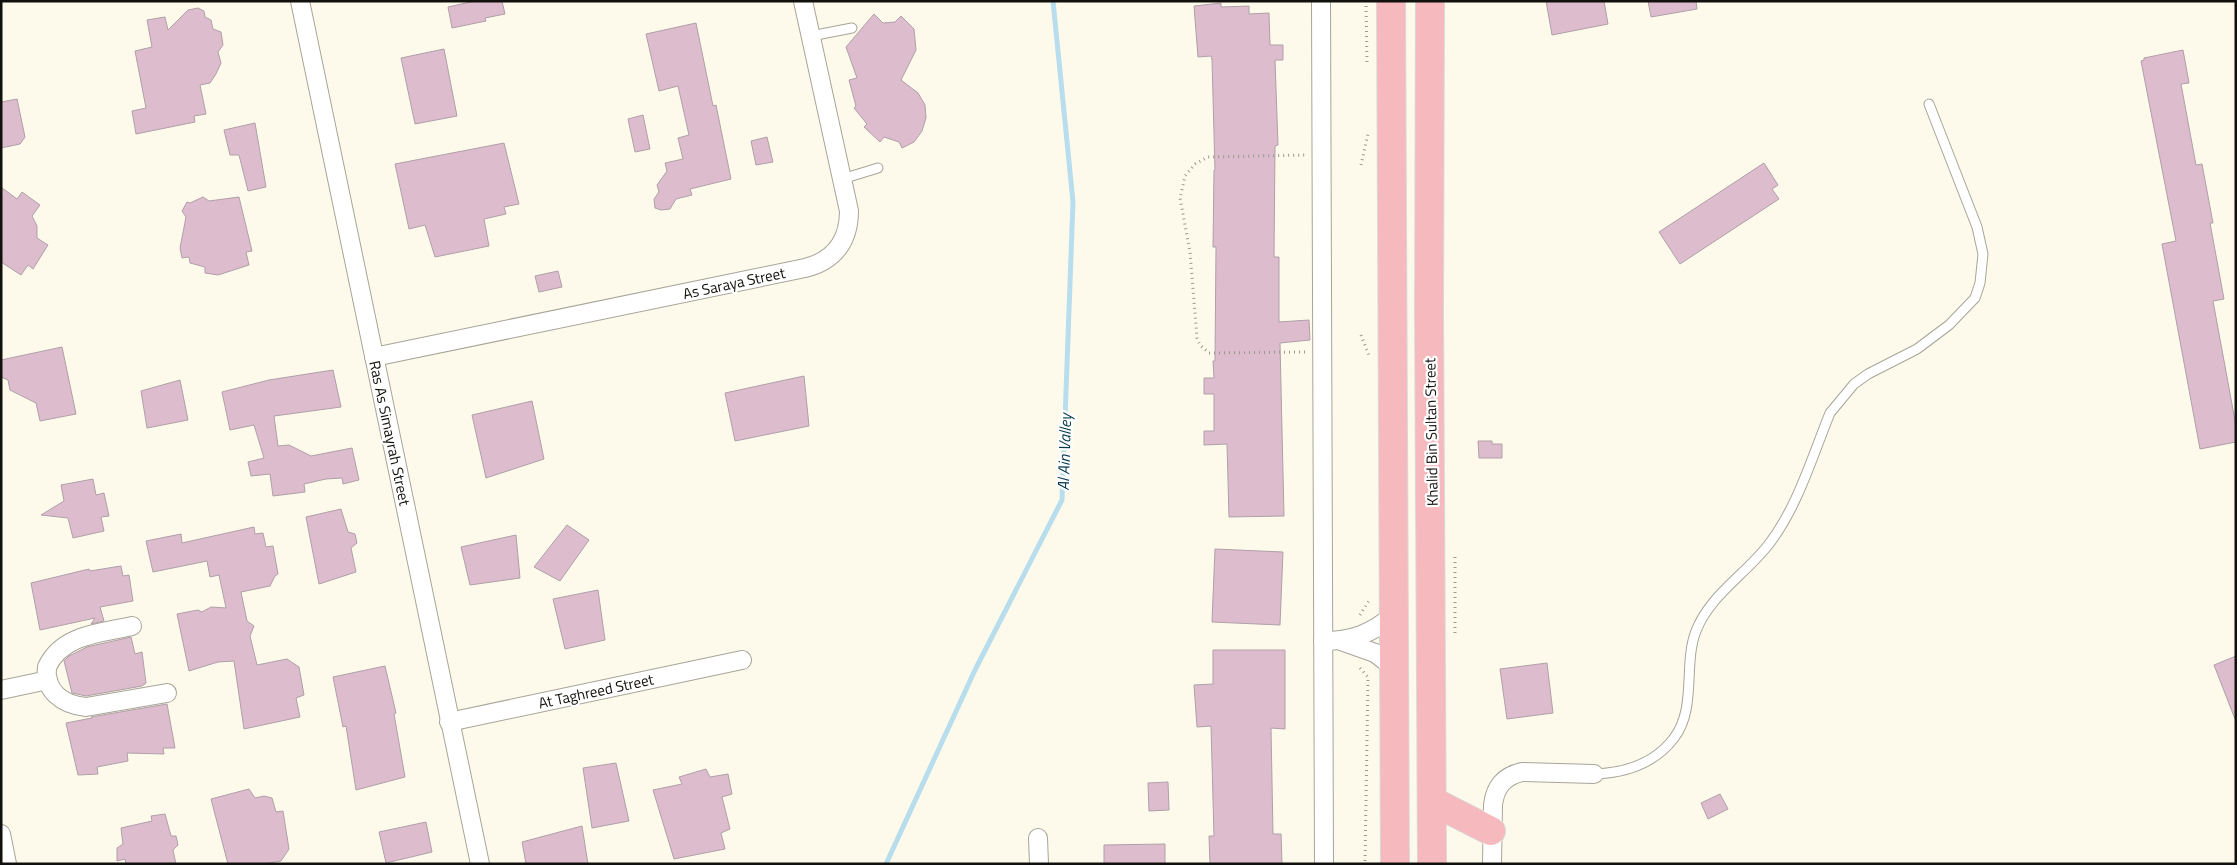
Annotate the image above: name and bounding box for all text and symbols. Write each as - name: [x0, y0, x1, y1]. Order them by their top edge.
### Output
- street label: As Saraya Street: [681, 261, 788, 305]
- street label: Khalid Bin Sultan Street: [1418, 357, 1444, 506]
- street label: Ras As Simayrah Street: [363, 358, 417, 508]
- water label: Al Ain Valley: [1051, 411, 1077, 491]
- street label: At Taghreed Street: [536, 667, 656, 714]

